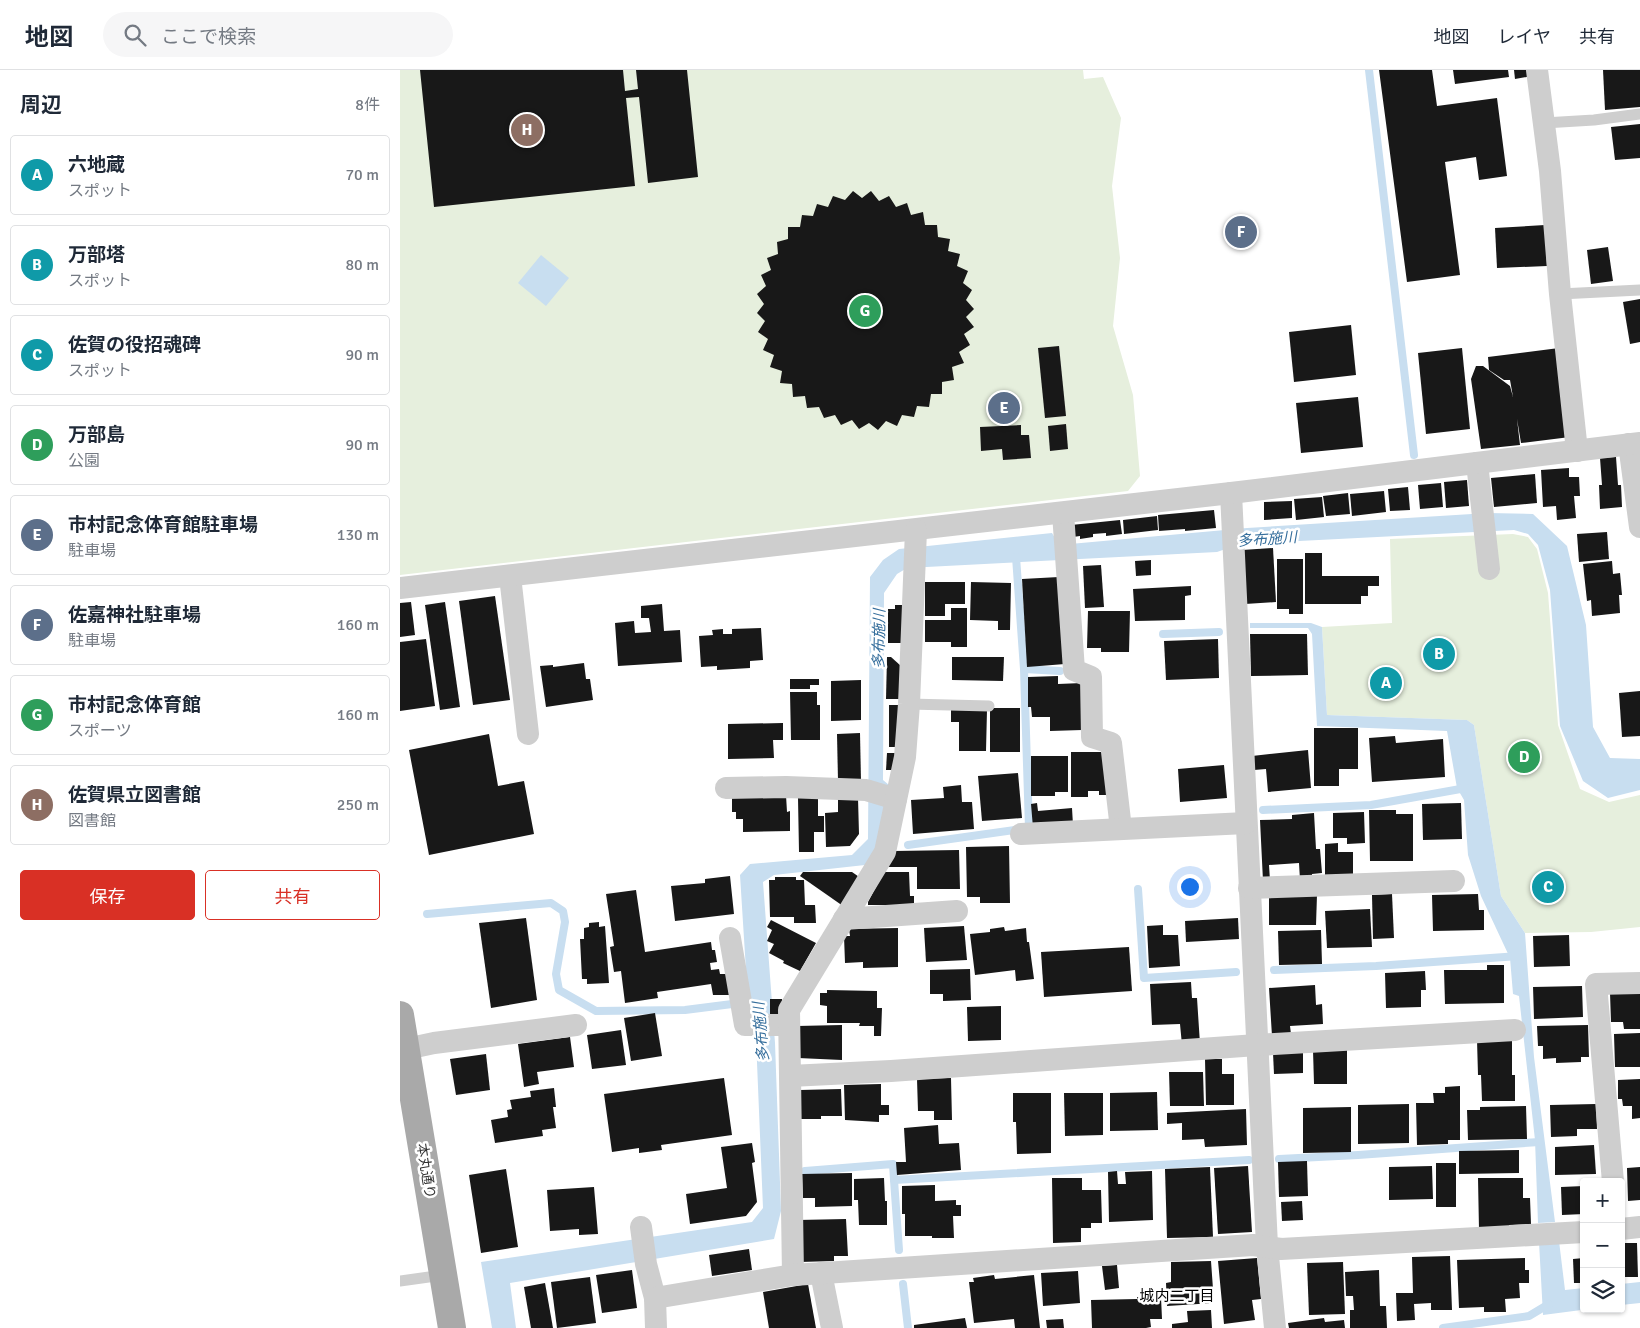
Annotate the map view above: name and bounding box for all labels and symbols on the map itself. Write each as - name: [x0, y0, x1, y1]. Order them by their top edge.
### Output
- pin: H: [511, 111, 543, 149]
- pin: F: [1225, 213, 1257, 251]
- pin: G: [849, 292, 881, 330]
- pin: E: [988, 389, 1020, 427]
- water label: 多布施川: [1236, 528, 1300, 550]
- water label: 多布施川: [869, 607, 889, 669]
- pin: B: [1423, 635, 1455, 673]
- pin: A: [1370, 664, 1402, 702]
- pin: D: [1508, 738, 1540, 776]
- pin: C: [1532, 868, 1564, 906]
- your location: [1177, 874, 1203, 900]
- water label: 多布施川: [749, 999, 773, 1063]
- street label: 本丸通り: [413, 1142, 439, 1200]
- district label: 城内二丁目: [1139, 1287, 1215, 1305]

